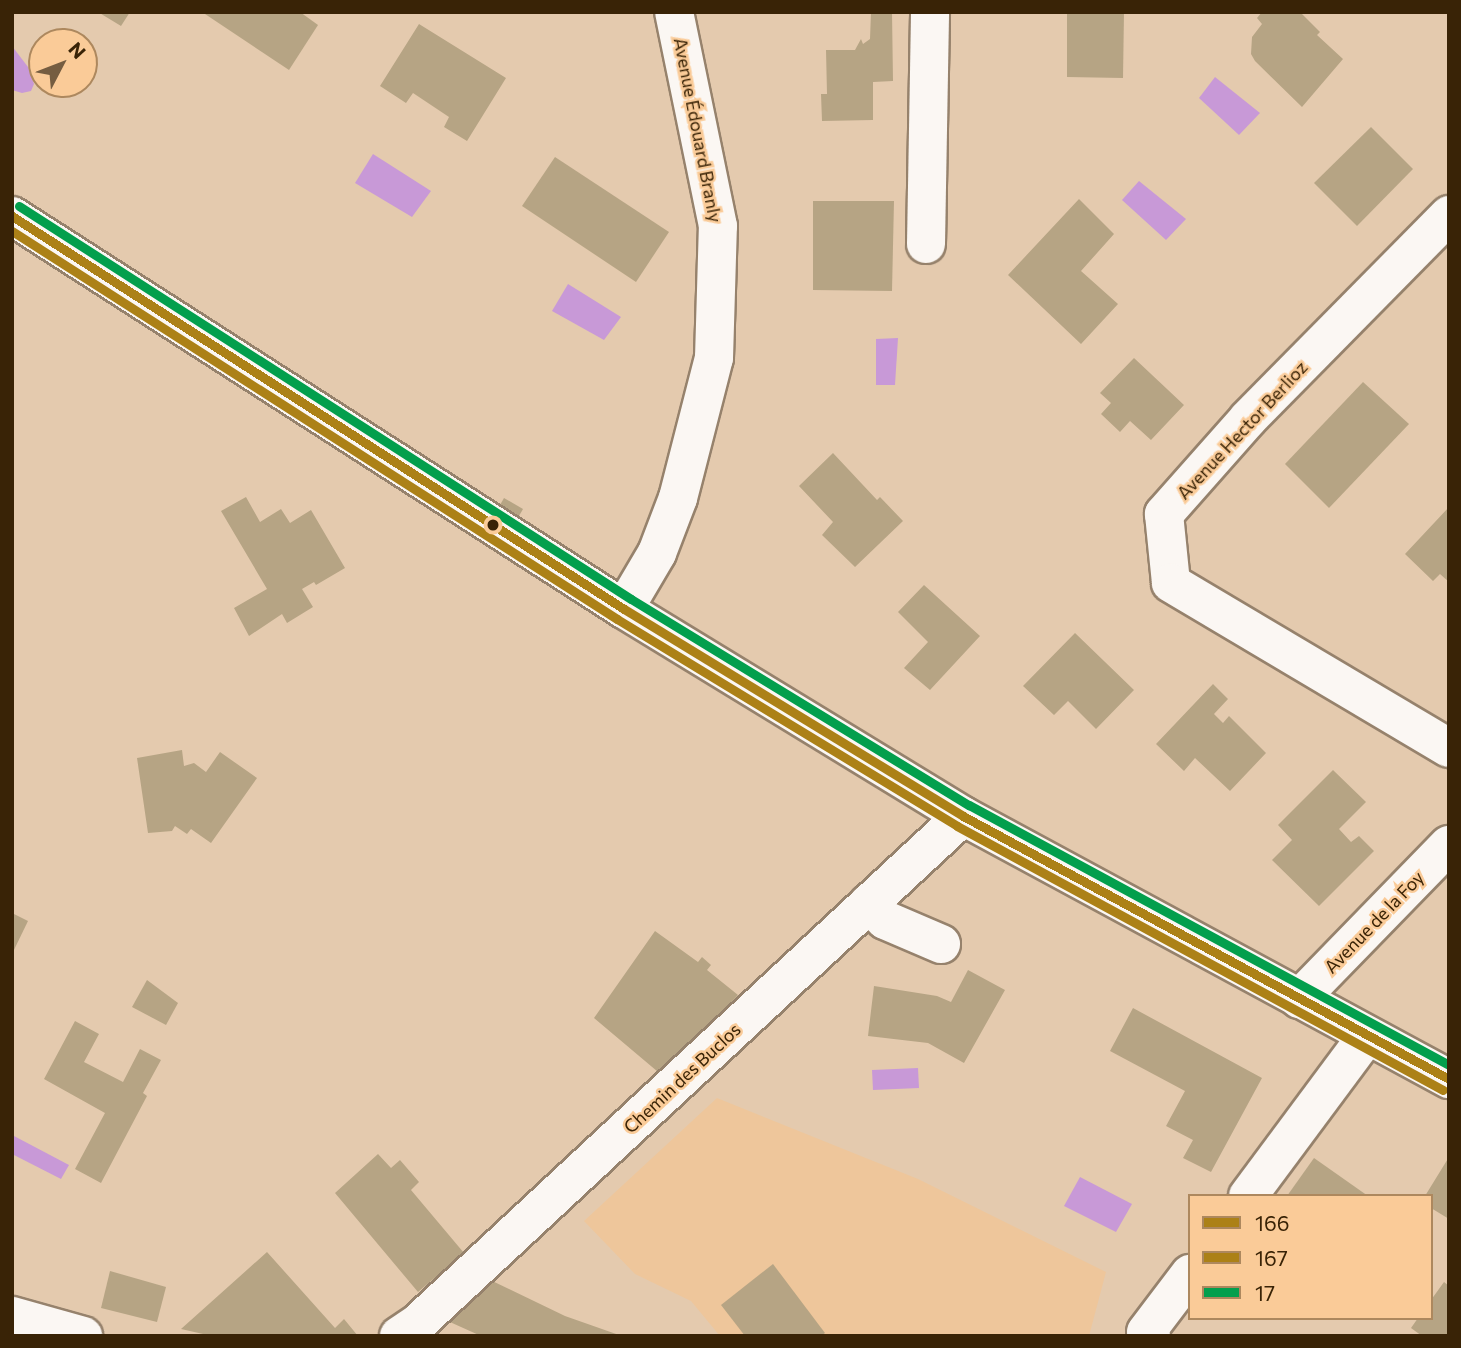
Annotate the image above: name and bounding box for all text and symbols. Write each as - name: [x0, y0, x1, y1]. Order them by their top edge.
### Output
- north arrow: [28, 28, 98, 98]
- street label: Avenue Édouard Branly: [669, 36, 727, 224]
- text: N: [64, 37, 91, 63]
- street label: Avenue Hector Berlioz: [1172, 356, 1312, 504]
- unlabelled marker: [486, 518, 500, 532]
- street label: Avenue de la Foy: [1320, 866, 1428, 978]
- street label: Chemin des Buclos: [619, 1018, 745, 1138]
- legend: [1188, 1194, 1433, 1320]
- text: 166: [1255, 1210, 1289, 1235]
- text: 167: [1255, 1245, 1288, 1270]
- text: 17: [1255, 1280, 1275, 1305]

